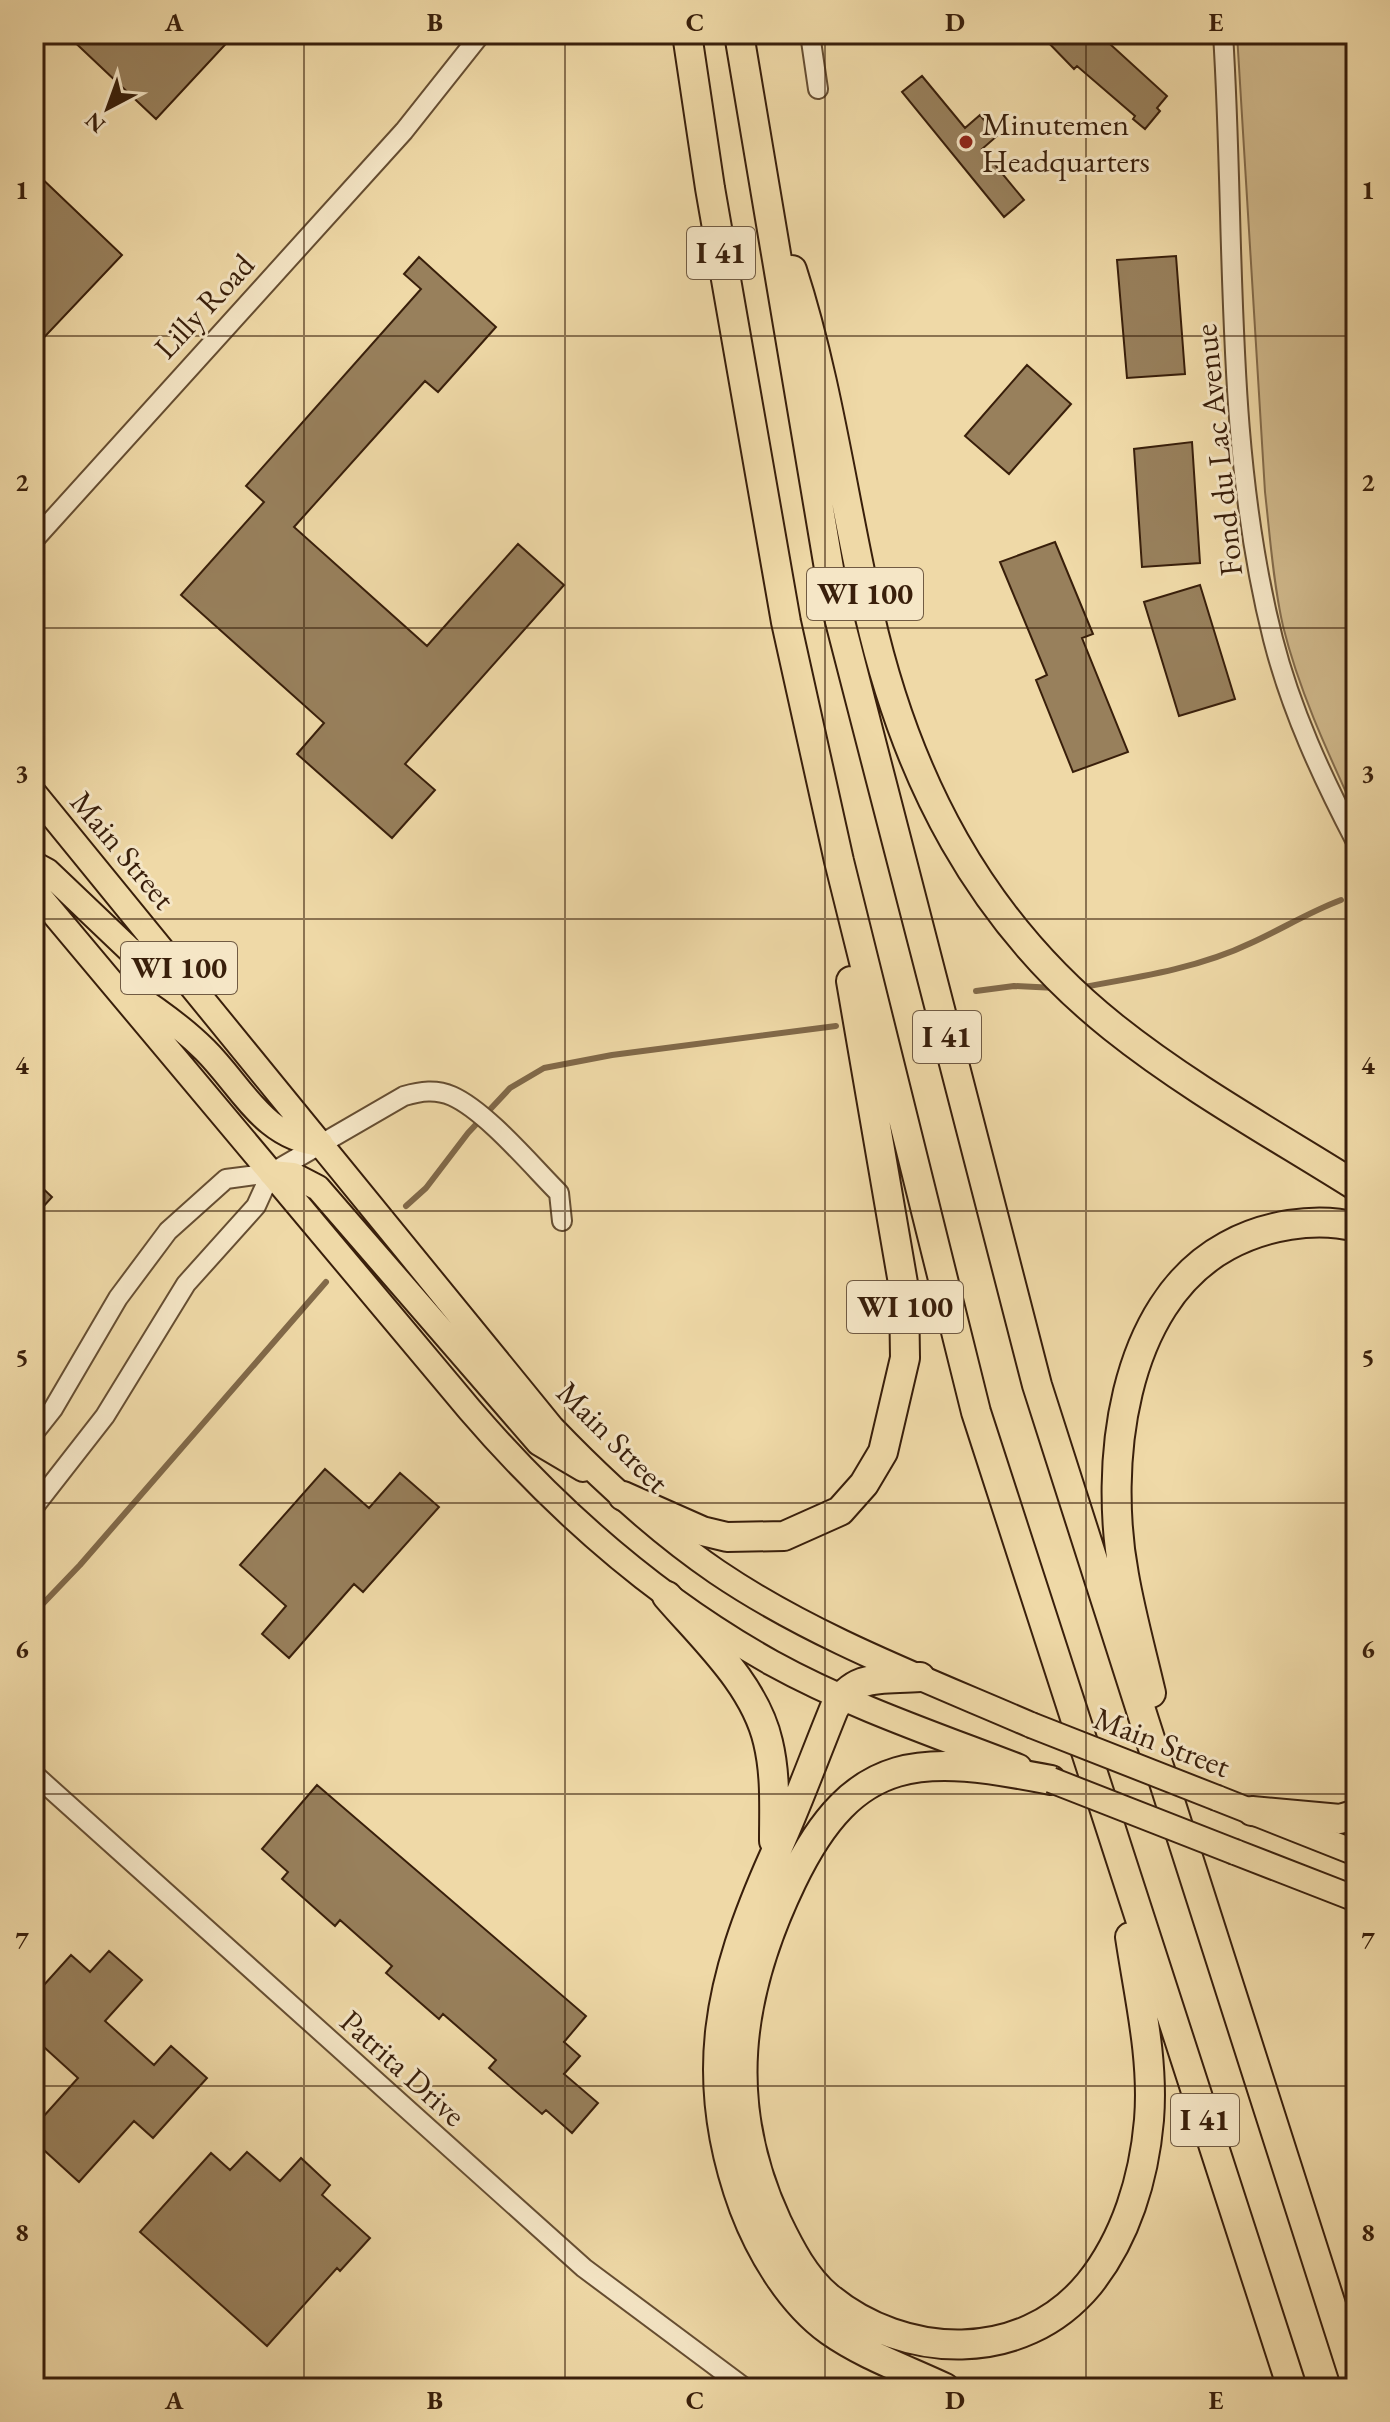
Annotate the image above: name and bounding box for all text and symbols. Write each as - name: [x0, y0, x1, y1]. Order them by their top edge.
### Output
- text: A: [164, 5, 184, 39]
- text: B: [427, 5, 443, 39]
- text: C: [686, 5, 704, 39]
- text: D: [945, 5, 965, 39]
- text: E: [1209, 5, 1224, 39]
- north arrow: [68, 68, 148, 148]
- place label: Minutemen Headquarters: [982, 103, 1150, 182]
- text: N: [79, 106, 111, 140]
- marker: Minutemen Headquarters: [957, 133, 975, 151]
- text: 1: [15, 173, 29, 207]
- text: 1: [1361, 173, 1375, 207]
- road number: I 41: [687, 227, 755, 279]
- street label: Lilly Road: [145, 244, 264, 368]
- street label: Fond du Lac Avenue: [1184, 322, 1252, 578]
- text: 2: [15, 465, 29, 499]
- text: 2: [1361, 465, 1375, 499]
- road number: WI 100: [807, 568, 923, 620]
- text: 3: [15, 756, 29, 790]
- text: 3: [1361, 756, 1375, 790]
- street label: Main Street: [61, 782, 185, 918]
- road number: WI 100: [121, 942, 237, 994]
- road number: I 41: [913, 1011, 981, 1063]
- text: 4: [15, 1048, 29, 1082]
- text: 4: [1361, 1048, 1375, 1082]
- road number: WI 100: [847, 1281, 963, 1333]
- text: 5: [15, 1340, 29, 1374]
- text: 5: [1361, 1340, 1375, 1374]
- street label: Main Street: [548, 1372, 678, 1502]
- text: 6: [15, 1632, 29, 1666]
- text: 6: [1361, 1632, 1375, 1666]
- street label: Main Street: [1088, 1697, 1236, 1787]
- text: 7: [15, 1923, 29, 1957]
- text: 7: [1361, 1923, 1375, 1957]
- street label: Patrita Drive: [331, 2001, 475, 2135]
- road number: I 41: [1171, 2094, 1239, 2146]
- text: 8: [15, 2215, 29, 2249]
- text: 8: [1361, 2215, 1375, 2249]
- text: A: [164, 2383, 184, 2417]
- text: B: [427, 2383, 443, 2417]
- text: C: [686, 2383, 704, 2417]
- text: D: [945, 2383, 965, 2417]
- text: E: [1209, 2383, 1224, 2417]

